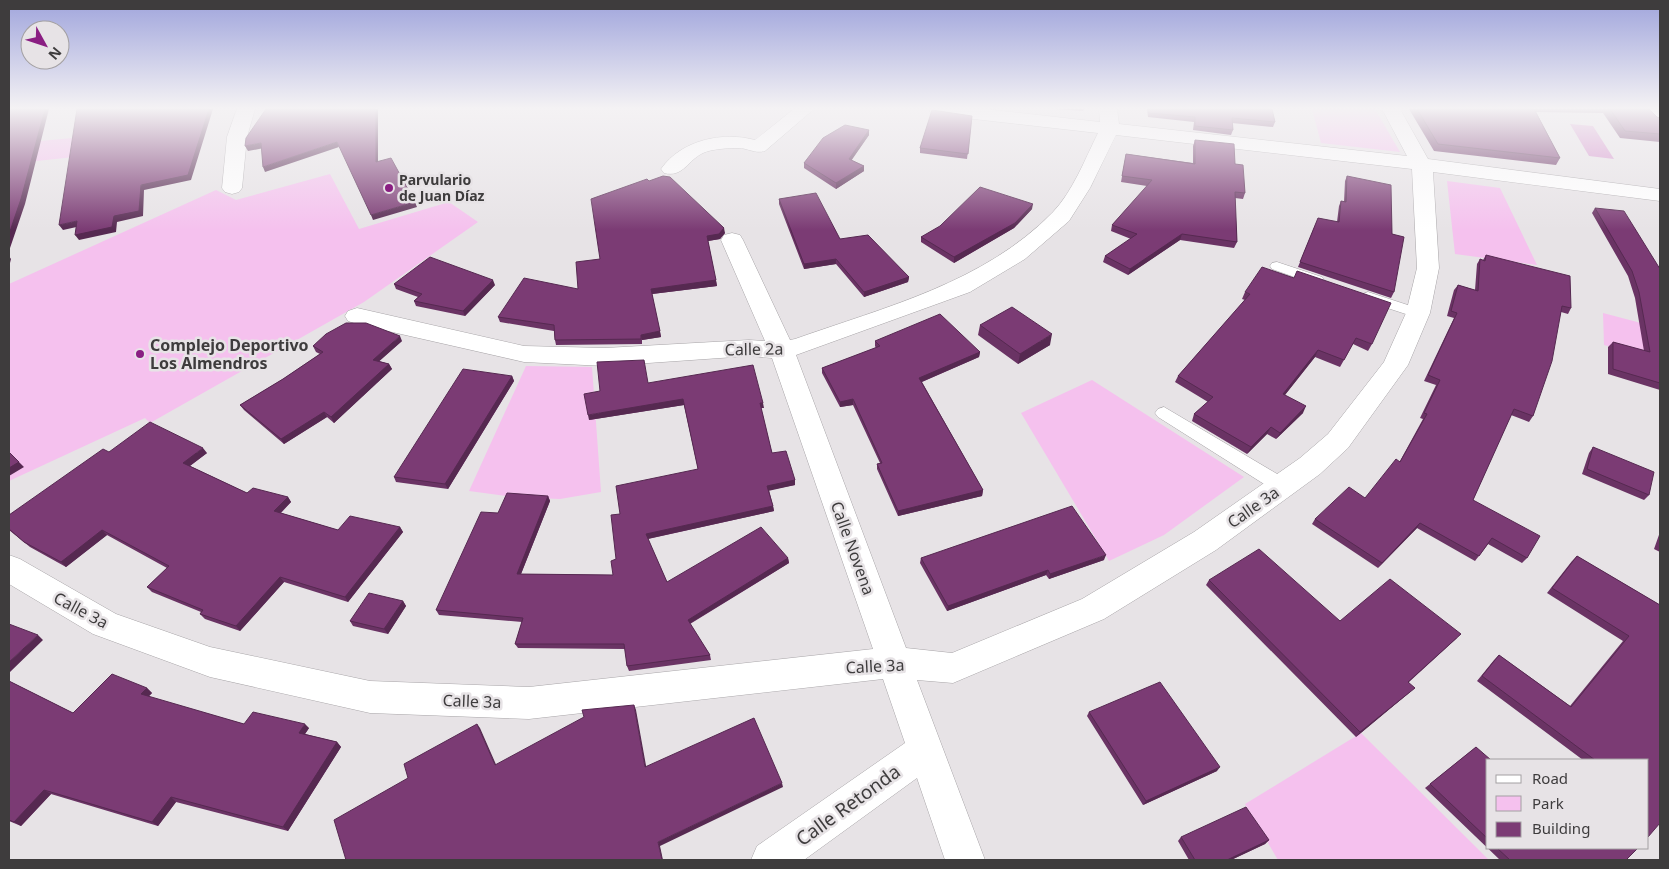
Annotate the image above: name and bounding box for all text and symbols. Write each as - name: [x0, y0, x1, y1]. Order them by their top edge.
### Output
- north arrow: [20, 20, 70, 70]
- text: N: [44, 43, 66, 64]
- place label: Parvulario de Juan Díaz: [399, 170, 485, 205]
- marker: Parvulario de Juan Díaz: [383, 182, 395, 194]
- place label: Complejo Deportivo Los Almendros: [150, 334, 309, 374]
- street label: Calle 2a: [724, 337, 784, 361]
- marker: Complejo Deportivo Los Almendros: [134, 348, 146, 360]
- street label: Calle 3a: [1223, 481, 1283, 533]
- street label: Calle Novena: [826, 498, 880, 598]
- street label: Calle 3a: [50, 587, 112, 633]
- street label: Calle 3a: [845, 653, 905, 679]
- street label: Calle 3a: [442, 689, 502, 713]
- street label: Calle Retonda: [791, 758, 905, 852]
- legend: [1486, 759, 1649, 849]
- text: Road: [1532, 768, 1568, 788]
- text: Park: [1532, 793, 1564, 813]
- text: Building: [1532, 818, 1590, 838]

